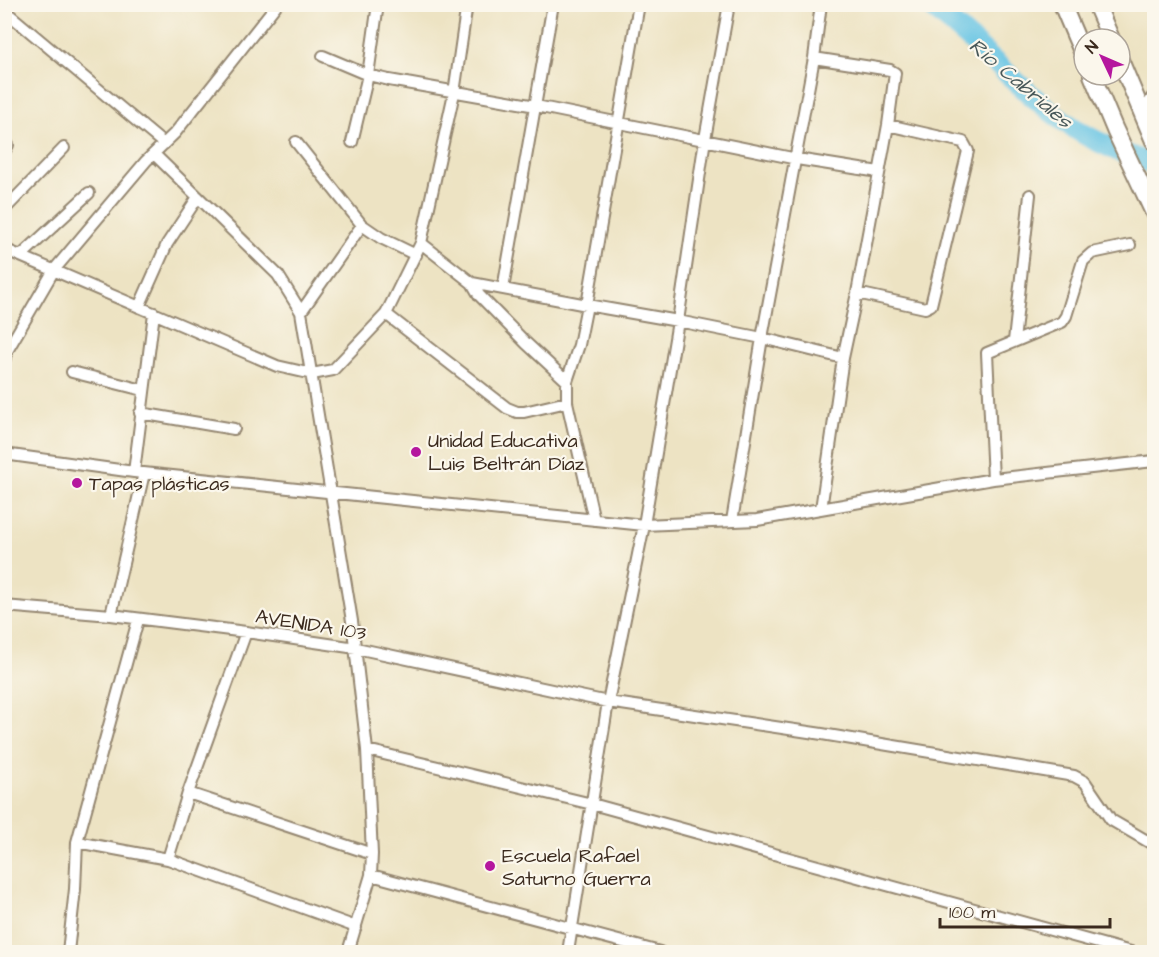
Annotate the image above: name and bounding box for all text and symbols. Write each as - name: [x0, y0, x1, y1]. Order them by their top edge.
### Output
- north arrow: [1072, 27, 1132, 87]
- water label: Río Cabriales: [963, 32, 1080, 136]
- text: N: [1081, 36, 1103, 59]
- place label: Unidad Educativa Luis Beltrán Díaz: [428, 427, 585, 478]
- marker: Unidad Educativa Luis Beltrán Díaz: [409, 445, 423, 459]
- place label: Tapas plásticas: [89, 470, 229, 498]
- marker: Tapas plásticas: [70, 476, 84, 490]
- street label: AVENIDA 103: [253, 602, 368, 648]
- place label: Escuela Rafael Saturno Guerra: [502, 842, 651, 893]
- marker: Escuela Rafael Saturno Guerra: [483, 859, 497, 873]
- scale bar: [940, 891, 1110, 929]
- text: 100 m: [949, 900, 995, 925]

